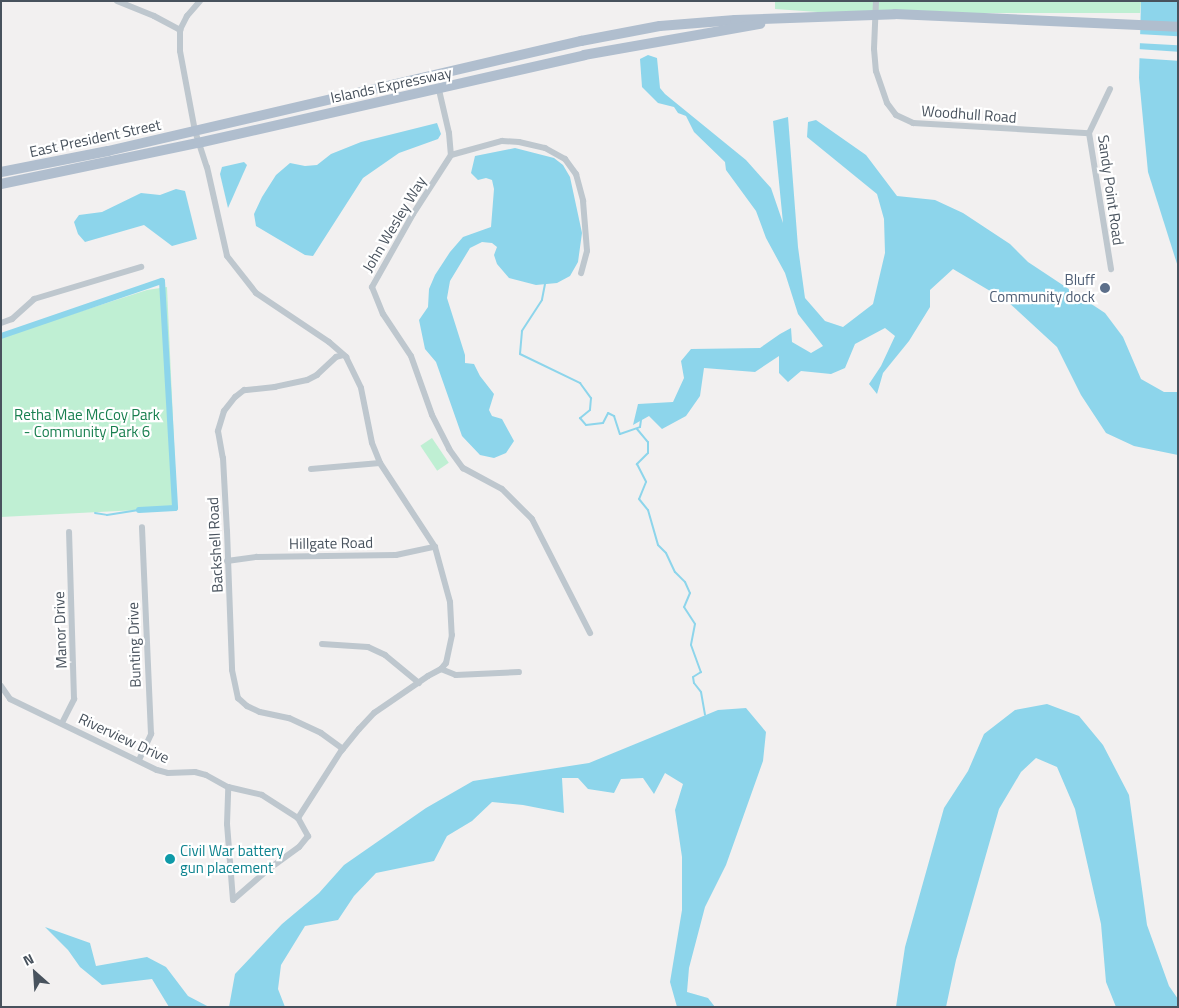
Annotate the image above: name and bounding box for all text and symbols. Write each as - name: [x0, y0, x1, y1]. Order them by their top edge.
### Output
- street label: Islands Expressway: [329, 63, 453, 107]
- street label: Woodhull Road: [921, 102, 1017, 126]
- street label: East President Street: [28, 115, 162, 161]
- street label: Sandy Point Road: [1094, 134, 1128, 246]
- street label: John Wesley Way: [358, 173, 430, 275]
- place label: Bluff Community dock: [989, 270, 1095, 305]
- marker: Bluff Community dock: [1099, 282, 1111, 294]
- park label: Retha Mae McCoy Park - Community Park 6: [14, 405, 160, 440]
- street label: Backshell Road: [204, 497, 226, 593]
- street label: Hillgate Road: [289, 533, 373, 553]
- street label: Manor Drive: [50, 591, 70, 669]
- street label: Bunting Drive: [124, 602, 144, 688]
- street label: Riverview Drive: [76, 709, 172, 767]
- place label: Civil War battery gun placement: [180, 841, 284, 876]
- marker: Civil War battery gun placement: [164, 853, 176, 865]
- north arrow: [10, 948, 60, 998]
- text: N: [19, 948, 37, 971]

